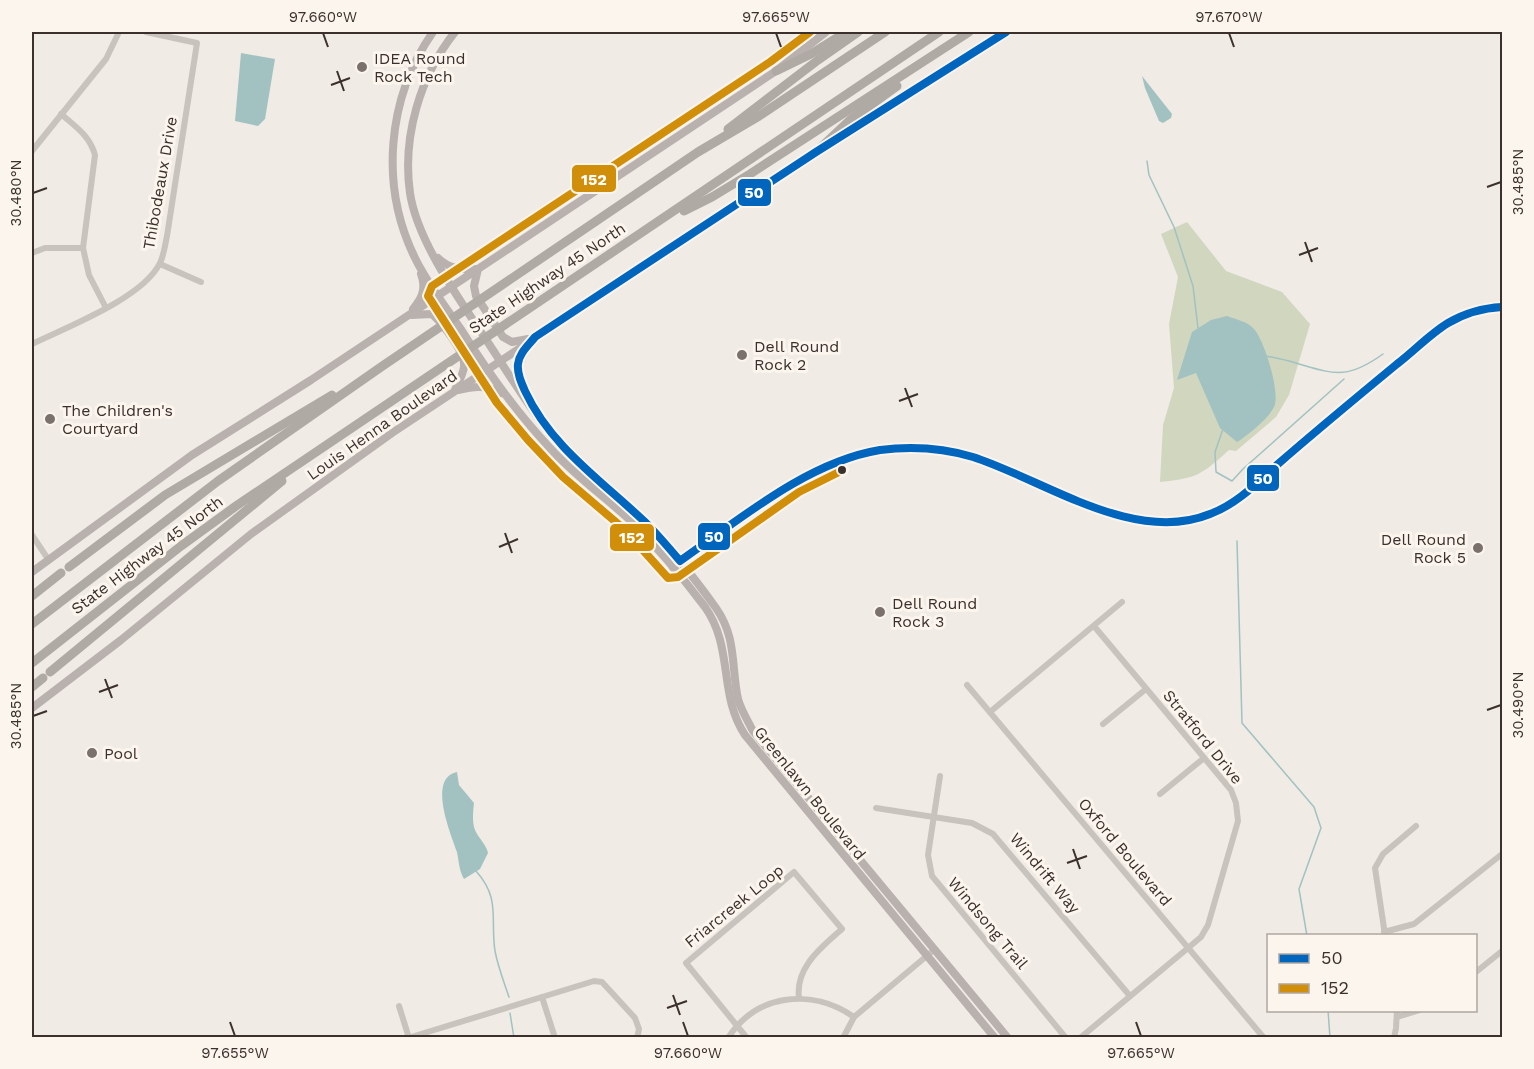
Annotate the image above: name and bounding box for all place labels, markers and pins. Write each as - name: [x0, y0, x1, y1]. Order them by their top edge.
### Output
- place label: IDEA Round Rock Tech: [374, 49, 466, 86]
- marker: IDEA Round Rock Tech: [355, 60, 369, 74]
- place label: Dell Round Rock 2: [754, 337, 839, 374]
- marker: Dell Round Rock 2: [735, 348, 749, 362]
- place label: The Children's Courtyard: [62, 401, 173, 438]
- marker: The Children's Courtyard: [43, 412, 57, 426]
- unlabelled marker: [836, 464, 848, 476]
- place label: Dell Round Rock 5: [1381, 530, 1466, 567]
- marker: Dell Round Rock 5: [1471, 541, 1485, 555]
- place label: Dell Round Rock 3: [892, 594, 977, 631]
- marker: Dell Round Rock 3: [873, 605, 887, 619]
- place label: Pool: [104, 744, 138, 763]
- marker: Pool: [85, 746, 99, 760]

